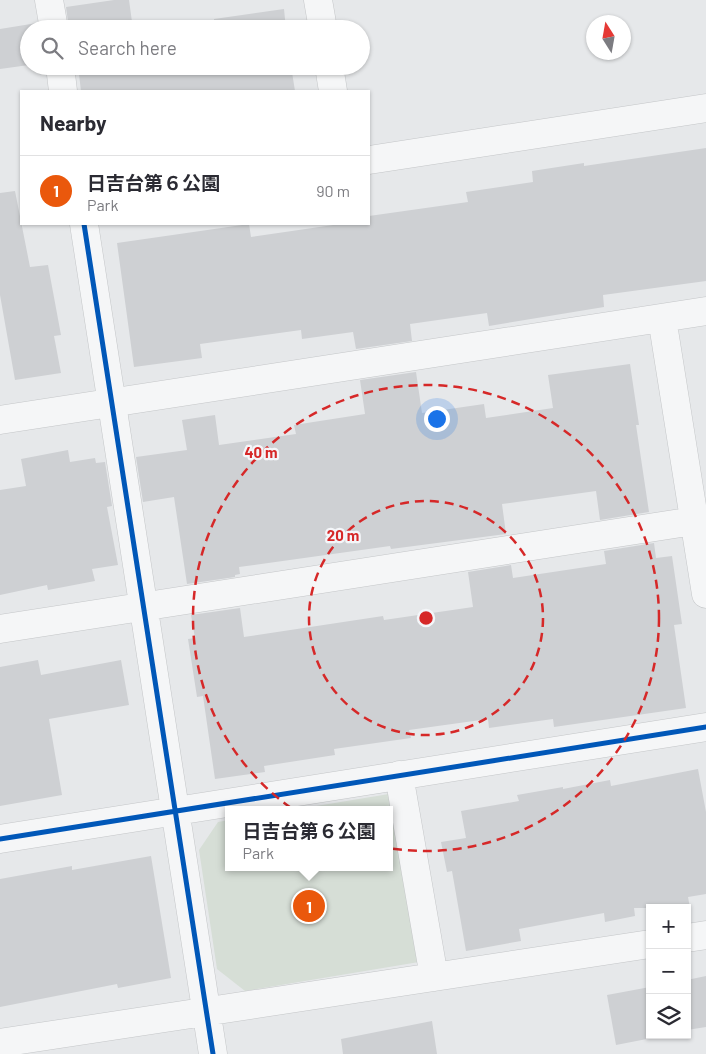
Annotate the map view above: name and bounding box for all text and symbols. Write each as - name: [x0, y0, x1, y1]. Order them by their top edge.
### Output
- north arrow: [586, 15, 631, 60]
- search box: [20, 20, 370, 75]
- icon: search: [38, 34, 66, 62]
- text: Search here: [78, 36, 177, 59]
- text: Nearby: [40, 110, 106, 135]
- text: 日吉台第６公園: [87, 171, 220, 194]
- text: 1: [53, 181, 59, 200]
- text: 90 m: [316, 181, 350, 200]
- text: Park: [87, 195, 118, 214]
- your location: [424, 406, 450, 432]
- text: 40 m: [244, 443, 278, 461]
- text: 20 m: [327, 526, 359, 544]
- centre of rings: [417, 609, 435, 627]
- popup: [225, 806, 393, 871]
- text: 日吉台第６公園: [242, 819, 376, 842]
- text: Park: [242, 843, 274, 862]
- pin: 1: [293, 887, 325, 925]
- map controls: [646, 904, 691, 1039]
- button: +: [646, 904, 691, 949]
- button: −: [646, 949, 691, 994]
- button: layers: [646, 994, 691, 1039]

